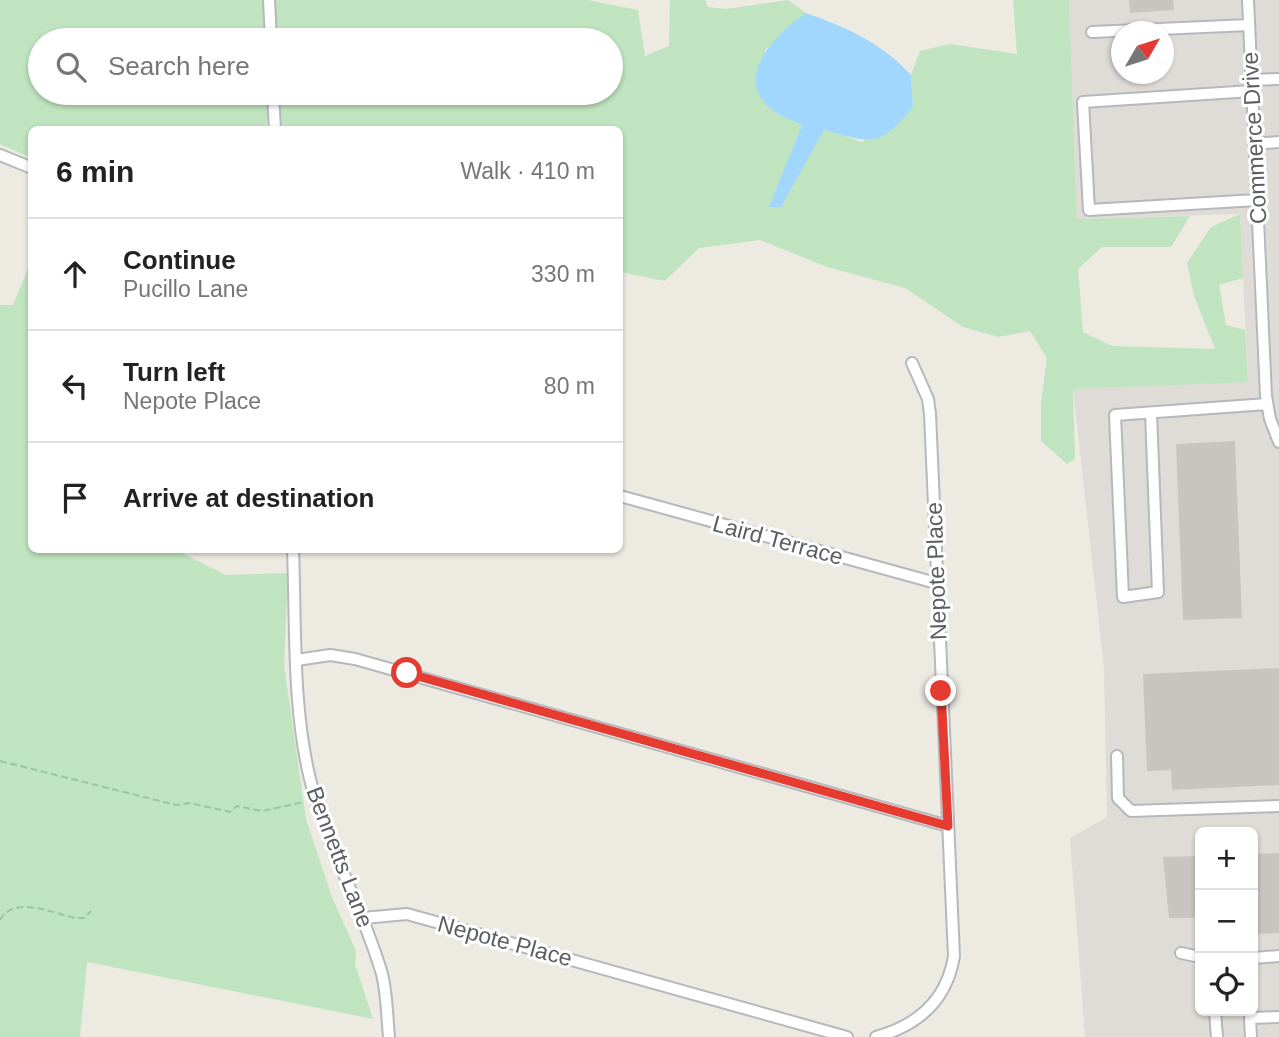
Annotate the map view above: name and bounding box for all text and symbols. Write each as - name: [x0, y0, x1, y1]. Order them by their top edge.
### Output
- north arrow: [1111, 21, 1174, 84]
- search box: [28, 28, 623, 105]
- icon: search: [52, 48, 90, 86]
- text: Search here: [108, 51, 250, 81]
- street label: Commerce Drive: [1237, 51, 1271, 225]
- text: 6 min: [56, 155, 134, 188]
- text: Walk · 410 m: [460, 158, 595, 184]
- text: Continue: [123, 245, 236, 275]
- icon: ahead: [56, 255, 94, 293]
- text: 330 m: [531, 261, 595, 287]
- text: Pucillo Lane: [123, 276, 248, 302]
- text: Turn left: [123, 357, 225, 387]
- icon: left: [56, 367, 94, 405]
- text: 80 m: [544, 373, 595, 399]
- text: Nepote Place: [123, 388, 261, 414]
- icon: arrive: [56, 479, 94, 517]
- text: Arrive at destination: [123, 483, 374, 513]
- street label: Nepote Place: [921, 502, 951, 640]
- street label: Laird Terrace: [710, 510, 846, 570]
- route start: [391, 657, 422, 688]
- route end: [925, 675, 956, 706]
- street label: Bennetts Lane: [301, 783, 379, 931]
- map controls: [1195, 827, 1258, 1016]
- button: +: [1195, 827, 1258, 890]
- button: −: [1195, 890, 1258, 953]
- street label: Nepote Place: [435, 911, 575, 971]
- button: locate: [1195, 953, 1258, 1016]

